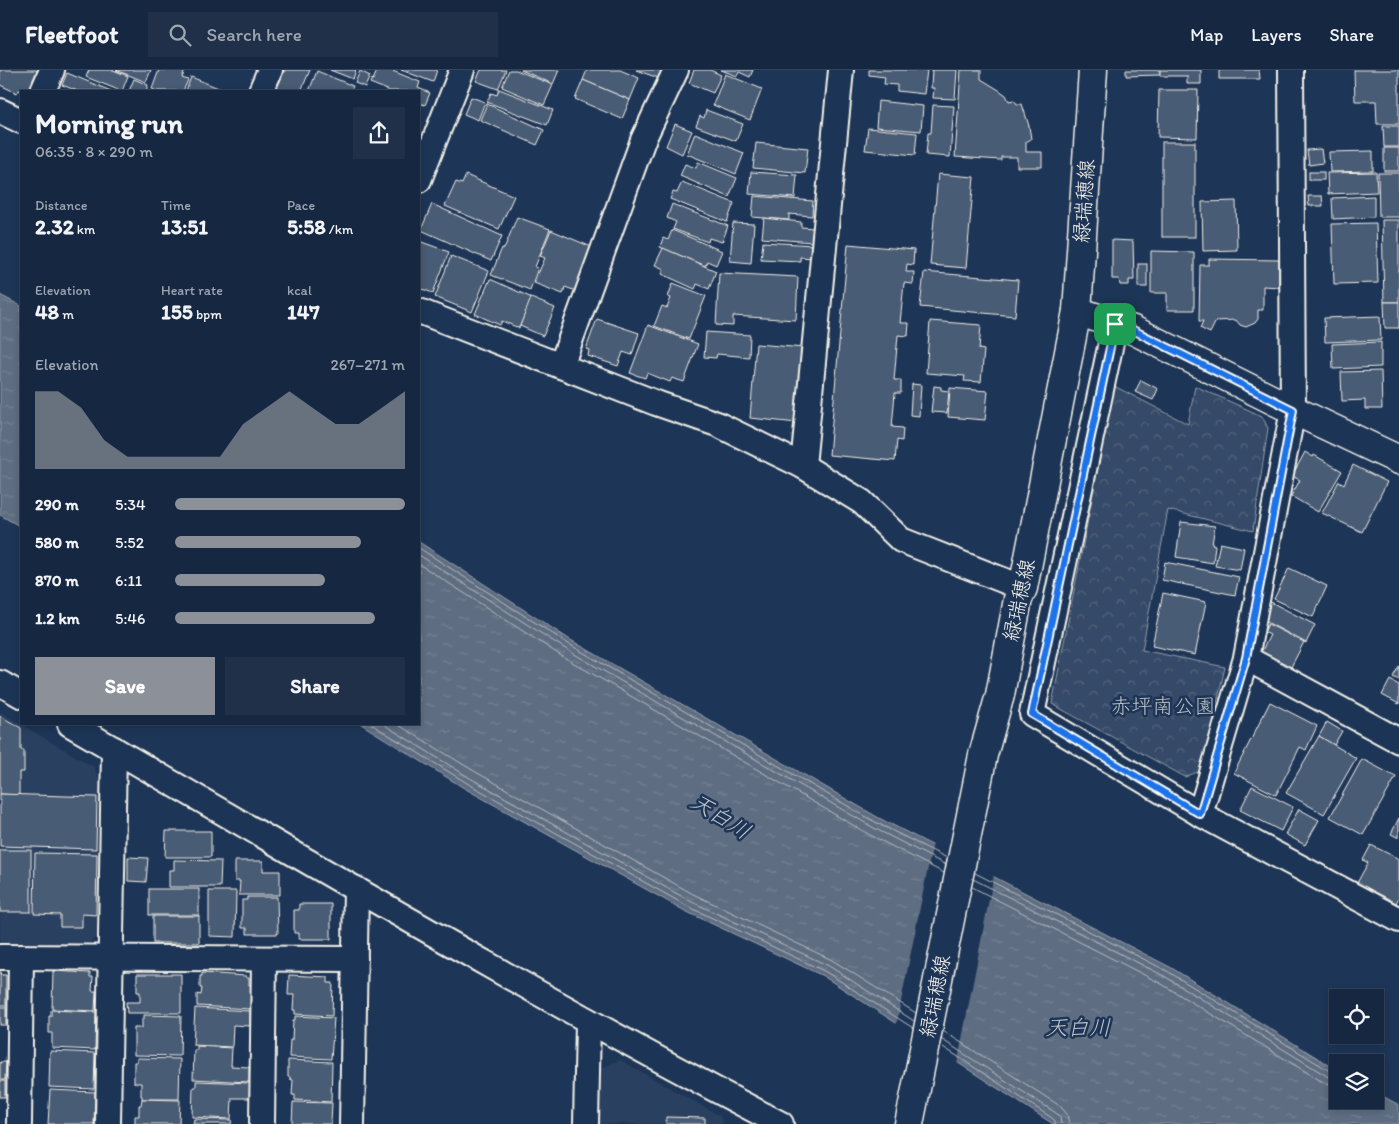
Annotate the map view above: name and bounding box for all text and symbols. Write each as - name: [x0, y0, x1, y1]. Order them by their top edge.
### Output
- search box: [148, 12, 498, 57]
- text: Fleetfoot: [25, 20, 118, 49]
- icon: search: [166, 21, 194, 49]
- text: Search here: [206, 23, 302, 46]
- text: Map: [1190, 24, 1223, 46]
- text: Layers: [1251, 24, 1301, 46]
- text: Share: [1329, 24, 1374, 46]
- text: Morning run: [35, 106, 183, 140]
- button: share: [353, 107, 405, 159]
- text: 06:35 · 8 × 290 m: [35, 142, 153, 161]
- street label: 緑瑞穂線: [1068, 158, 1099, 244]
- text: Distance: [35, 197, 87, 214]
- text: Time: [161, 197, 191, 214]
- text: Pace: [287, 197, 315, 214]
- text: 2.32: [35, 214, 74, 239]
- text: 13:51: [161, 214, 208, 239]
- text: 5:58: [287, 214, 326, 239]
- text: km: [74, 221, 95, 238]
- text: /km: [326, 221, 353, 238]
- text: Elevation: [35, 282, 91, 299]
- text: Heart rate: [161, 282, 223, 299]
- text: kcal: [287, 282, 312, 299]
- text: 48: [35, 299, 59, 324]
- text: 155: [161, 299, 193, 324]
- text: 147: [287, 299, 320, 324]
- pin: [1094, 303, 1136, 345]
- text: m: [59, 306, 74, 323]
- text: bpm: [193, 306, 222, 323]
- icon: arrive: [1101, 310, 1129, 338]
- text: Elevation: [35, 355, 99, 374]
- text: 267–271 m: [330, 355, 405, 374]
- text: 290 m: [35, 495, 79, 514]
- text: 5:34: [115, 495, 146, 514]
- text: 580 m: [35, 533, 79, 552]
- text: 5:52: [115, 533, 144, 552]
- street label: 緑瑞穂線: [998, 556, 1039, 644]
- text: 870 m: [35, 571, 79, 590]
- text: 6:11: [115, 571, 142, 590]
- text: 1.2 km: [35, 609, 80, 628]
- text: 5:46: [115, 609, 145, 628]
- button: Save: [35, 657, 215, 715]
- button: Share: [225, 657, 405, 715]
- park label: 赤坪南公園: [1111, 693, 1216, 718]
- water label: 天白川: [686, 787, 756, 845]
- street label: 緑瑞穂線: [914, 952, 955, 1040]
- map controls: [1329, 989, 1384, 1109]
- button: locate: [1329, 989, 1384, 1044]
- water label: 天白川: [1045, 1014, 1111, 1041]
- button: layers: [1329, 1054, 1384, 1109]

